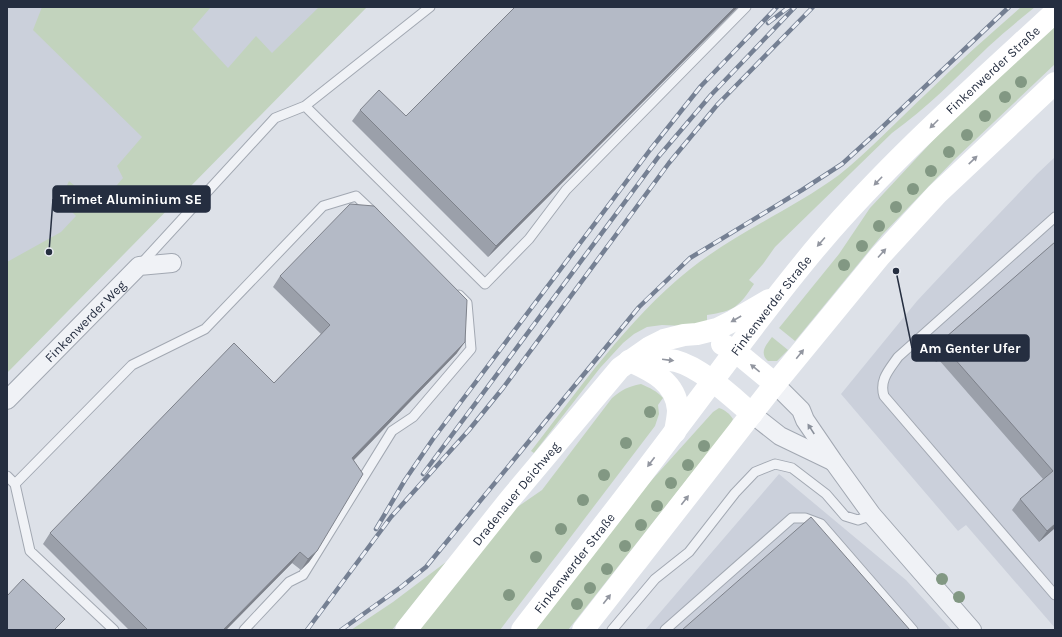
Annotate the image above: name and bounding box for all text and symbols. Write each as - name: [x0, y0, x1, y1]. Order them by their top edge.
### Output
- street label: Finkenwerder Straße: [943, 23, 1043, 117]
- one-way arrow: [929, 119, 939, 129]
- one-way arrow: [968, 155, 978, 165]
- one-way arrow: [873, 176, 882, 186]
- callout: Trimet Aluminium SE: [53, 186, 210, 212]
- text: Trimet Aluminium SE: [60, 191, 202, 208]
- one-way arrow: [817, 237, 826, 247]
- one-way arrow: [877, 249, 886, 258]
- street label: Finkenwerder Straße: [727, 252, 815, 359]
- street label: Finkenwerder Weg: [42, 277, 129, 365]
- one-way arrow: [730, 316, 742, 322]
- callout: Am Genter Ufer: [912, 335, 1029, 361]
- text: Am Genter Ufer: [920, 340, 1021, 357]
- one-way arrow: [795, 348, 804, 359]
- one-way arrow: [662, 357, 674, 364]
- one-way arrow: [750, 363, 760, 372]
- one-way arrow: [807, 423, 815, 434]
- street label: Dradenauer Deichweg: [469, 439, 563, 549]
- one-way arrow: [647, 457, 655, 468]
- one-way arrow: [681, 494, 689, 505]
- street label: Finkenwerder Straße: [531, 510, 618, 616]
- one-way arrow: [603, 594, 612, 605]

